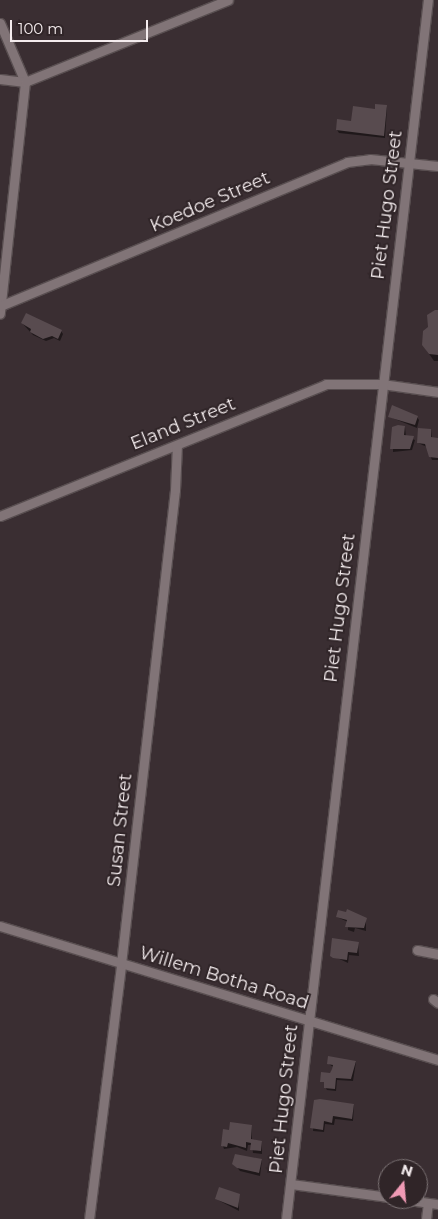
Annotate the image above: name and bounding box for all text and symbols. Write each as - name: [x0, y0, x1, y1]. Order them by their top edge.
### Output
- scale bar: [12, 10, 150, 42]
- text: 100 m: [18, 19, 63, 38]
- street label: Piet Hugo Street: [367, 129, 407, 281]
- street label: Koedoe Street: [147, 167, 273, 237]
- street label: Eland Street: [127, 393, 239, 455]
- street label: Piet Hugo Street: [320, 532, 360, 684]
- street label: Susan Street: [103, 772, 137, 888]
- street label: Willem Botha Road: [137, 942, 311, 1014]
- street label: Piet Hugo Street: [265, 1023, 303, 1175]
- north arrow: [378, 1159, 428, 1209]
- text: N: [399, 1160, 415, 1181]

